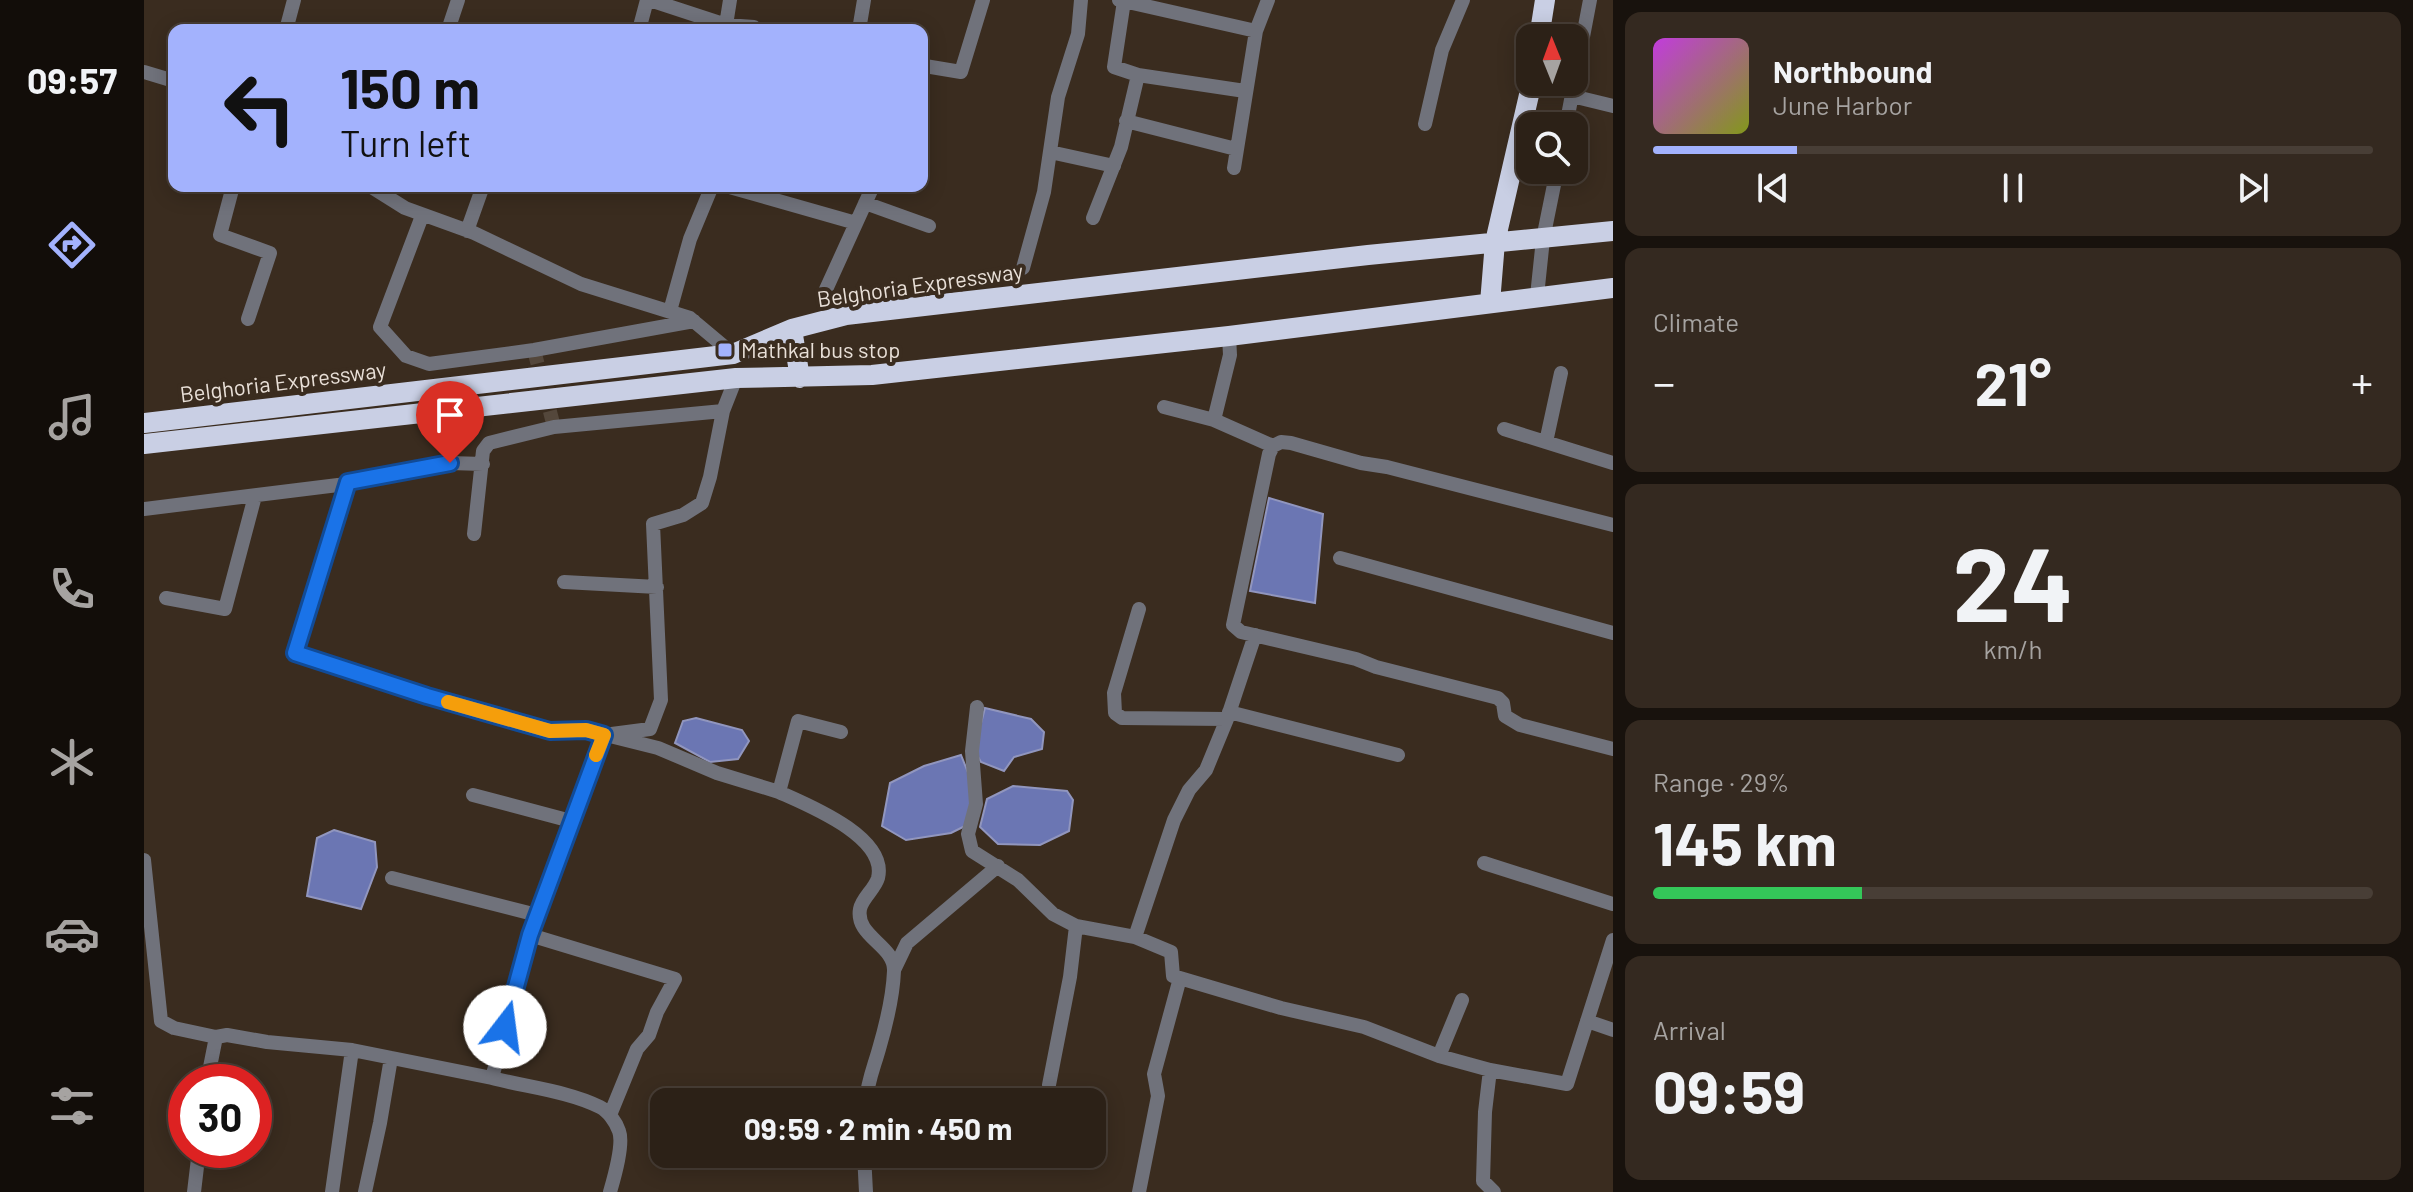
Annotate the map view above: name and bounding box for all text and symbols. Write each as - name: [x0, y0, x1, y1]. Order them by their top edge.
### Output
- north arrow: [1516, 24, 1588, 96]
- map controls: [1516, 24, 1588, 184]
- text: 150 m: [340, 53, 480, 120]
- text: Northbound: [1773, 53, 1932, 89]
- icon: left: [208, 56, 312, 160]
- text: 09:57: [27, 58, 117, 101]
- text: June Harbor: [1773, 89, 1912, 120]
- button: search: [1516, 112, 1588, 184]
- text: Turn left: [340, 121, 471, 164]
- icon: previous: [1751, 166, 1795, 210]
- icon: pause: [1991, 166, 2035, 210]
- icon: next: [2231, 166, 2275, 210]
- icon: directions: [44, 217, 100, 273]
- street label: Belghoria Expressway: [815, 257, 1025, 311]
- text: Climate: [1653, 306, 1739, 337]
- place label: Mathkal bus stop: [741, 336, 900, 362]
- marker: Mathkal bus stop: [716, 341, 734, 359]
- text: 21°: [1974, 346, 2052, 418]
- street label: Belghoria Expressway: [178, 355, 388, 407]
- text: −: [1653, 355, 1675, 408]
- text: +: [2351, 355, 2373, 408]
- pin: [416, 381, 484, 463]
- icon: music: [44, 389, 100, 445]
- icon: arrive: [428, 393, 472, 437]
- text: 24: [1952, 518, 2074, 643]
- icon: phone: [44, 561, 100, 617]
- text: km/h: [1984, 633, 2042, 664]
- icon: climate: [44, 734, 100, 790]
- text: Range · 29%: [1653, 766, 1789, 797]
- text: 145 km: [1653, 806, 1837, 878]
- icon: car: [44, 906, 100, 962]
- position arrow: [463, 985, 547, 1069]
- text: Arrival: [1653, 1014, 1726, 1045]
- text: 09:59: [1653, 1054, 1805, 1126]
- speed limit sign: 30: [168, 1064, 272, 1168]
- icon: filters: [44, 1078, 100, 1134]
- text: 09:59 · 2 min · 450 m: [744, 1110, 1012, 1146]

